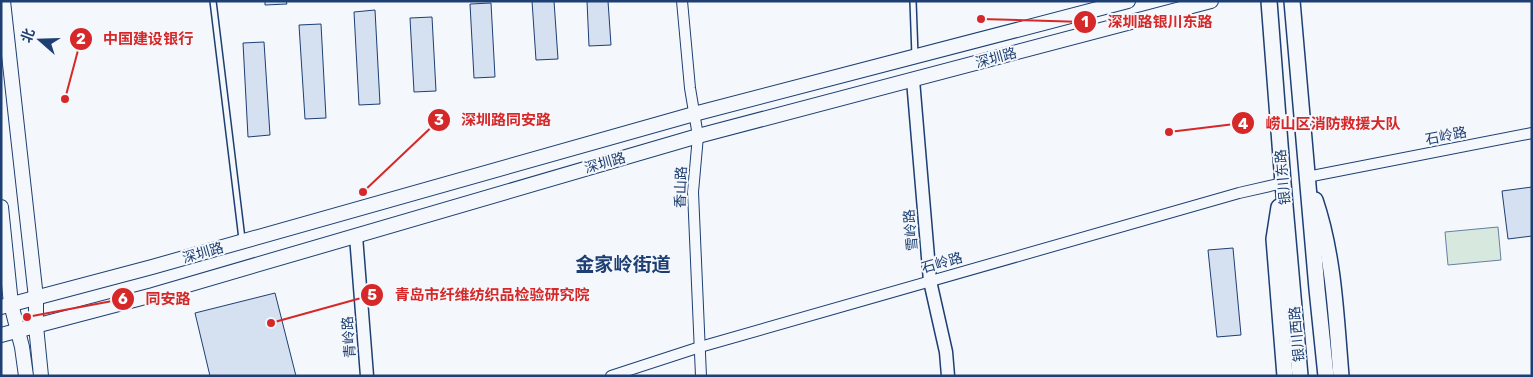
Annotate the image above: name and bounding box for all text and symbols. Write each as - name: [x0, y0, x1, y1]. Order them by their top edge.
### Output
- callout: 深圳路银川东路: [1073, 7, 1223, 37]
- text: 1: [1081, 13, 1089, 31]
- text: 深圳路银川东路: [1107, 13, 1213, 31]
- north arrow: [15, 15, 65, 65]
- callout: 中国建设银行: [68, 24, 203, 54]
- text: 北: [18, 26, 39, 45]
- text: 2: [76, 30, 86, 48]
- text: 中国建设银行: [103, 30, 193, 48]
- street label: 深圳路: [974, 44, 1018, 72]
- callout: 深圳路同安路: [426, 105, 561, 135]
- callout: 崂山区消防救援大队: [1230, 108, 1410, 138]
- text: 3: [434, 111, 444, 129]
- text: 深圳路同安路: [461, 111, 551, 129]
- text: 4: [1238, 115, 1248, 133]
- text: 崂山区消防救援大队: [1265, 115, 1401, 133]
- street label: 石岭路: [1424, 124, 1468, 148]
- street label: 银川东路: [1272, 148, 1294, 206]
- street label: 深圳路: [582, 149, 628, 177]
- street label: 香山路: [672, 166, 690, 208]
- street label: 雪岭路: [901, 208, 921, 252]
- street label: 深圳路: [180, 239, 226, 267]
- street label: 石岭路: [919, 249, 965, 277]
- district label: 金家岭街道: [575, 253, 671, 276]
- callout: 青岛市纤维纺织品检验研究院: [360, 280, 600, 310]
- callout: 同安路: [110, 284, 200, 314]
- text: 5: [367, 286, 377, 304]
- text: 青岛市纤维纺织品检验研究院: [394, 286, 590, 304]
- text: 6: [118, 290, 128, 308]
- text: 同安路: [145, 290, 191, 308]
- street label: 银川西路: [1286, 305, 1308, 363]
- street label: 青岭路: [339, 315, 359, 359]

